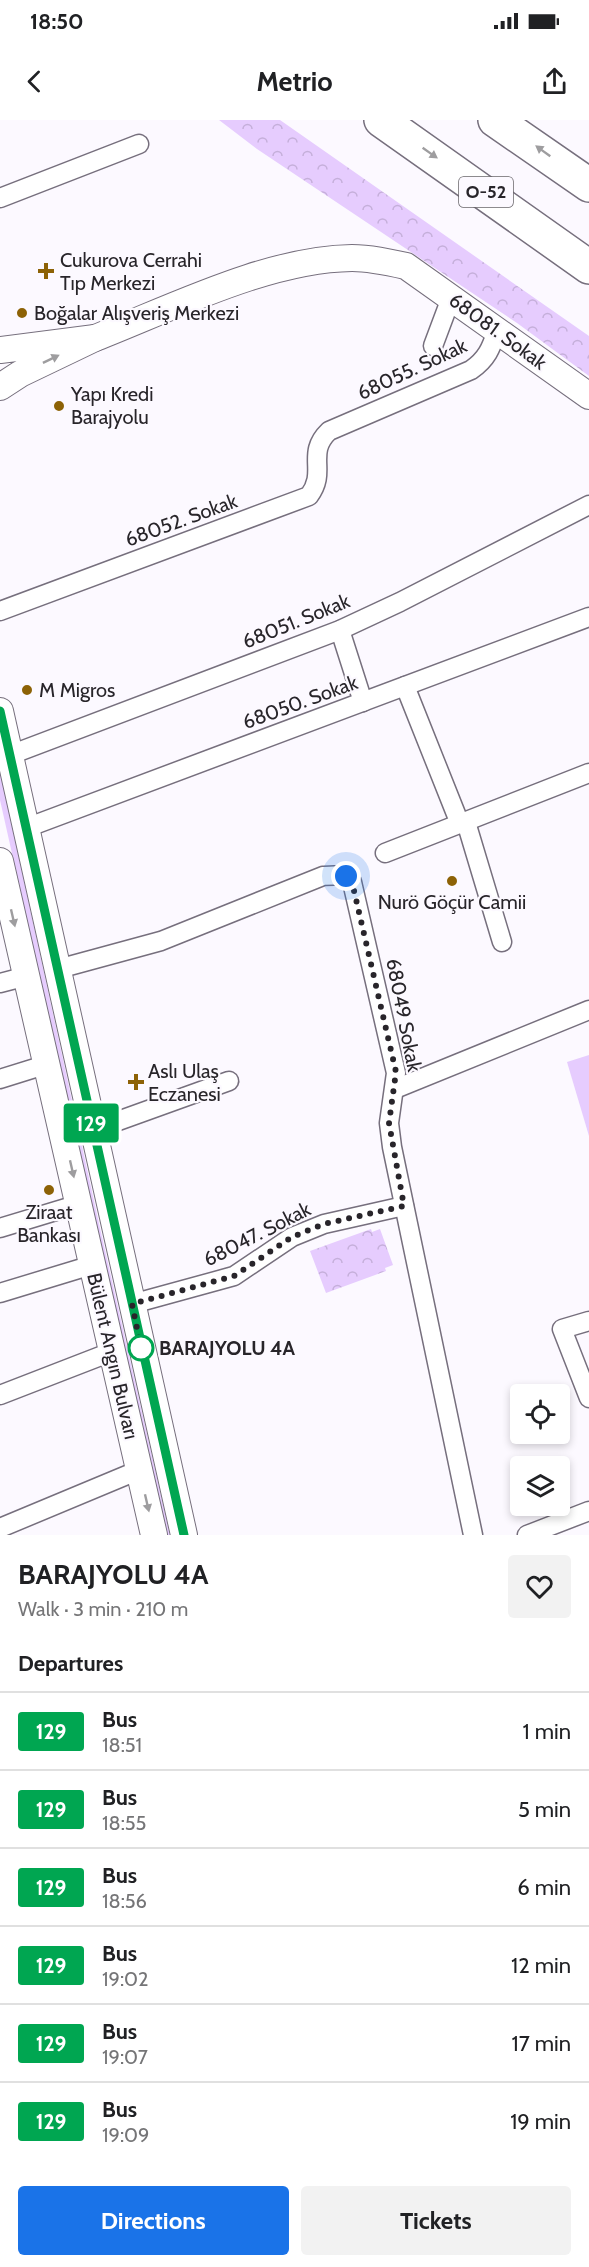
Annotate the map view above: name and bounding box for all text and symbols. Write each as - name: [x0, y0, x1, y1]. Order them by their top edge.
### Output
- text: 18:50: [30, 8, 84, 35]
- icon: back: [18, 65, 51, 98]
- text: Metrio: [256, 65, 333, 98]
- icon: share: [538, 65, 571, 98]
- one-way arrow: [535, 146, 550, 158]
- one-way arrow: [421, 147, 437, 159]
- road number: O-52: [459, 177, 513, 207]
- place label: Cukurova Cerrahi Tıp Merkezi: [60, 248, 202, 295]
- marker: Cukurova Cerrahi Tıp Merkezi: [37, 262, 55, 280]
- street label: 68081. Sokak: [444, 288, 552, 374]
- place label: Boğalar Alışveriş Merkezi: [34, 301, 239, 325]
- marker: Boğalar Alışveriş Merkezi: [15, 306, 29, 320]
- street label: 68055. Sokak: [354, 333, 471, 405]
- one-way arrow: [43, 355, 60, 364]
- place label: Yapı Kredi Barajyolu: [70, 382, 153, 429]
- marker: Yapı Kredi Barajyolu: [52, 399, 66, 413]
- street label: 68052. Sokak: [122, 489, 240, 551]
- street label: 68051. Sokak: [239, 589, 353, 653]
- street label: 68050. Sokak: [239, 670, 361, 734]
- place label: M Migros: [39, 678, 115, 702]
- marker: M Migros: [20, 683, 34, 697]
- your location: [331, 861, 361, 891]
- marker: Nurö Göçür Camii: [445, 874, 459, 888]
- place label: Nurö Göçür Camii: [378, 890, 526, 914]
- one-way arrow: [9, 909, 19, 927]
- street label: 68049 Sokak: [381, 956, 427, 1074]
- place label: Aslı Ulaş Eczanesi: [148, 1059, 221, 1106]
- marker: Aslı Ulaş Eczanesi: [129, 1075, 143, 1089]
- line badge: 129: [56, 1104, 125, 1142]
- text: 129: [76, 1111, 106, 1136]
- one-way arrow: [67, 1160, 77, 1178]
- marker: Ziraat Bankası: [42, 1183, 56, 1197]
- street label: 68047. Sokak: [199, 1197, 315, 1271]
- place label: Ziraat Bankası: [17, 1200, 81, 1247]
- street label: Bülent Angın Bulvarı: [82, 1270, 144, 1442]
- marker: BARAJYOLU 4A: [128, 1335, 154, 1361]
- place label: BARAJYOLU 4A: [159, 1336, 295, 1360]
- map controls: [510, 1384, 570, 1516]
- button: locate: [510, 1384, 570, 1444]
- button: layers: [510, 1456, 570, 1516]
- one-way arrow: [142, 1493, 152, 1512]
- button: heart: [508, 1555, 571, 1618]
- text: BARAJYOLU 4A: [18, 1557, 208, 1591]
- text: Walk · 3 min · 210 m: [18, 1597, 188, 1621]
- text: Departures: [18, 1650, 123, 1677]
- text: Bus: [102, 1706, 137, 1733]
- text: 1 min: [523, 1718, 571, 1745]
- text: 129: [36, 1719, 66, 1744]
- text: 18:51: [102, 1733, 142, 1757]
- text: Bus: [102, 1784, 137, 1811]
- text: 5 min: [518, 1796, 571, 1823]
- text: 129: [36, 1797, 66, 1822]
- text: 18:55: [102, 1811, 146, 1835]
- text: Bus: [102, 1862, 137, 1889]
- text: 6 min: [517, 1874, 571, 1901]
- text: 129: [36, 1875, 66, 1900]
- text: 18:56: [102, 1889, 147, 1913]
- text: Bus: [102, 1940, 137, 1967]
- text: 12 min: [511, 1952, 571, 1979]
- text: 129: [36, 1953, 66, 1978]
- text: 19:02: [102, 1967, 148, 1991]
- text: Bus: [102, 2018, 137, 2045]
- text: 17 min: [512, 2030, 571, 2057]
- text: 129: [36, 2031, 66, 2056]
- text: 19:07: [102, 2045, 148, 2069]
- text: Bus: [102, 2096, 137, 2123]
- text: 19 min: [510, 2108, 571, 2135]
- text: 129: [36, 2109, 66, 2134]
- text: 19:09: [102, 2123, 149, 2147]
- button: Directions: [18, 2186, 289, 2255]
- button: Tickets: [301, 2186, 571, 2255]

